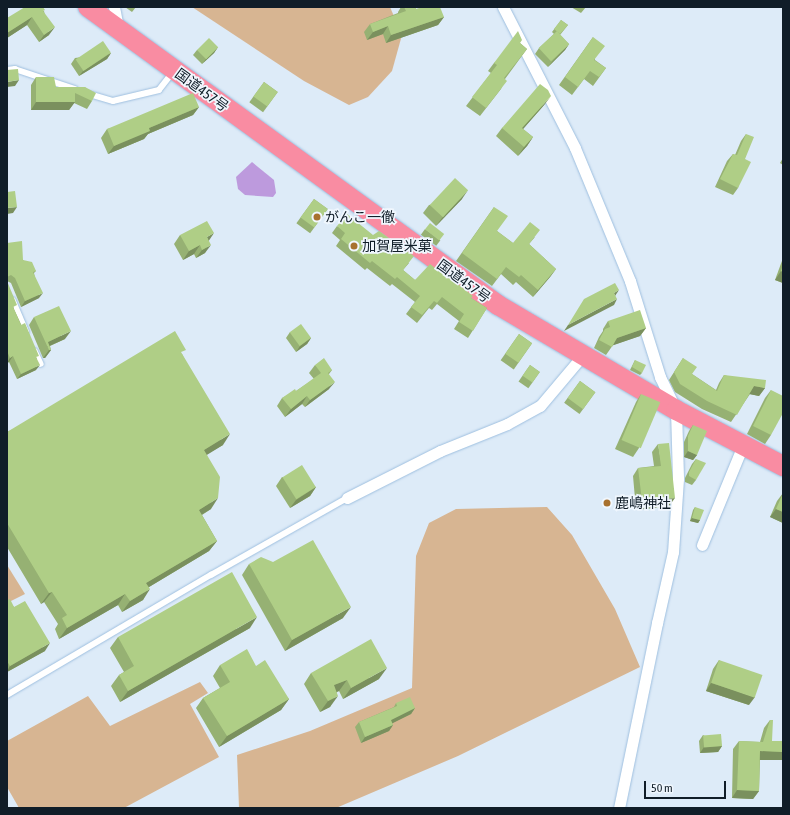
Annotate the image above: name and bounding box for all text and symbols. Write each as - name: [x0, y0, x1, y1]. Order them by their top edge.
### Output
- street label: 国道457号: [172, 65, 232, 115]
- place label: がんこ一徹: [325, 209, 395, 225]
- marker: がんこ一徹: [312, 212, 322, 222]
- place label: 加賀屋米菓: [362, 238, 432, 254]
- marker: 加賀屋米菓: [349, 241, 359, 251]
- street label: 国道457号: [434, 256, 494, 306]
- place label: 鹿嶋神社: [615, 495, 671, 511]
- marker: 鹿嶋神社: [602, 498, 612, 508]
- scale bar: [646, 773, 728, 799]
- text: 50 m: [651, 781, 673, 795]

